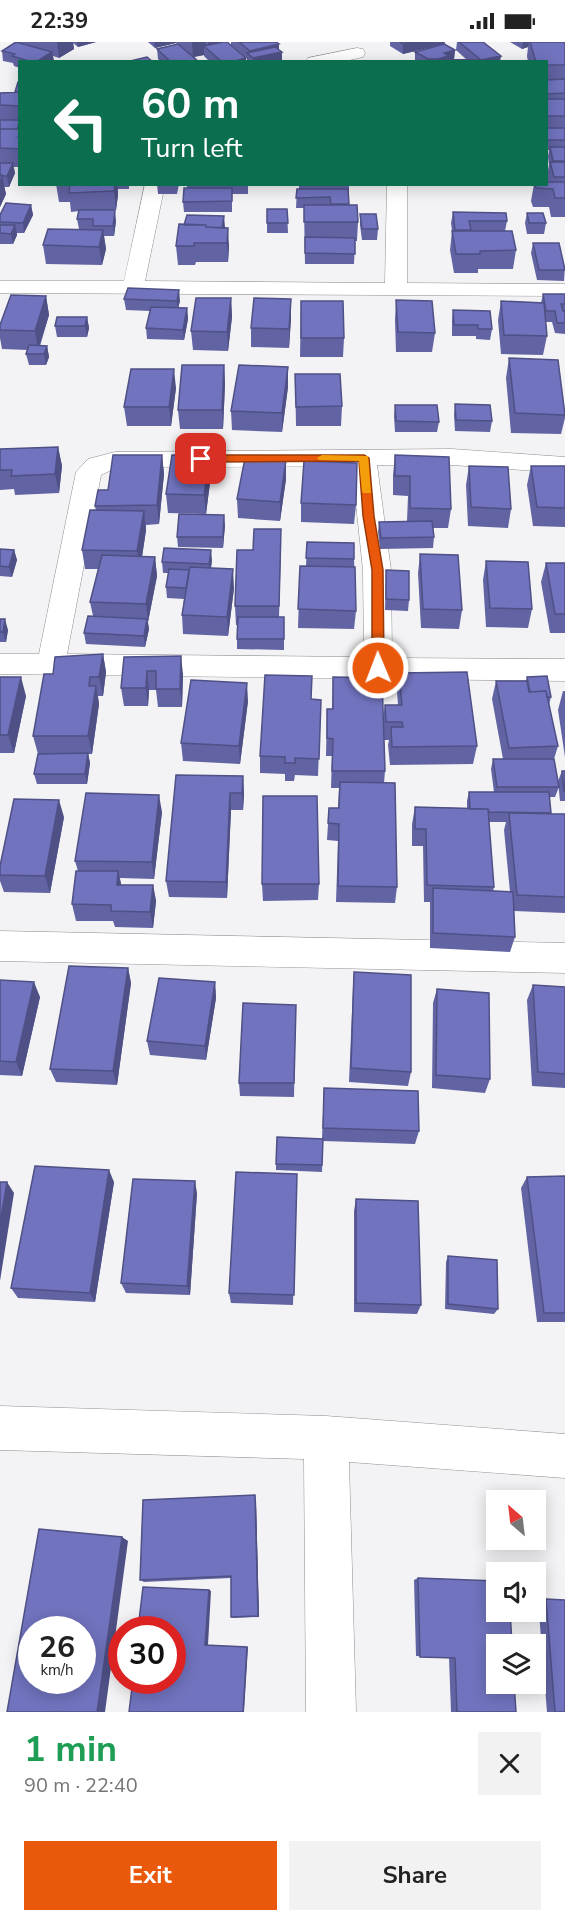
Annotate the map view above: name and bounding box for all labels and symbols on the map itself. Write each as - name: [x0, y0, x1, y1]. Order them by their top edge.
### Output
- pin: [175, 433, 226, 484]
- position arrow: [346, 636, 410, 700]
- north arrow: [486, 1490, 546, 1550]
- speed limit sign: 30: [108, 1616, 186, 1694]

